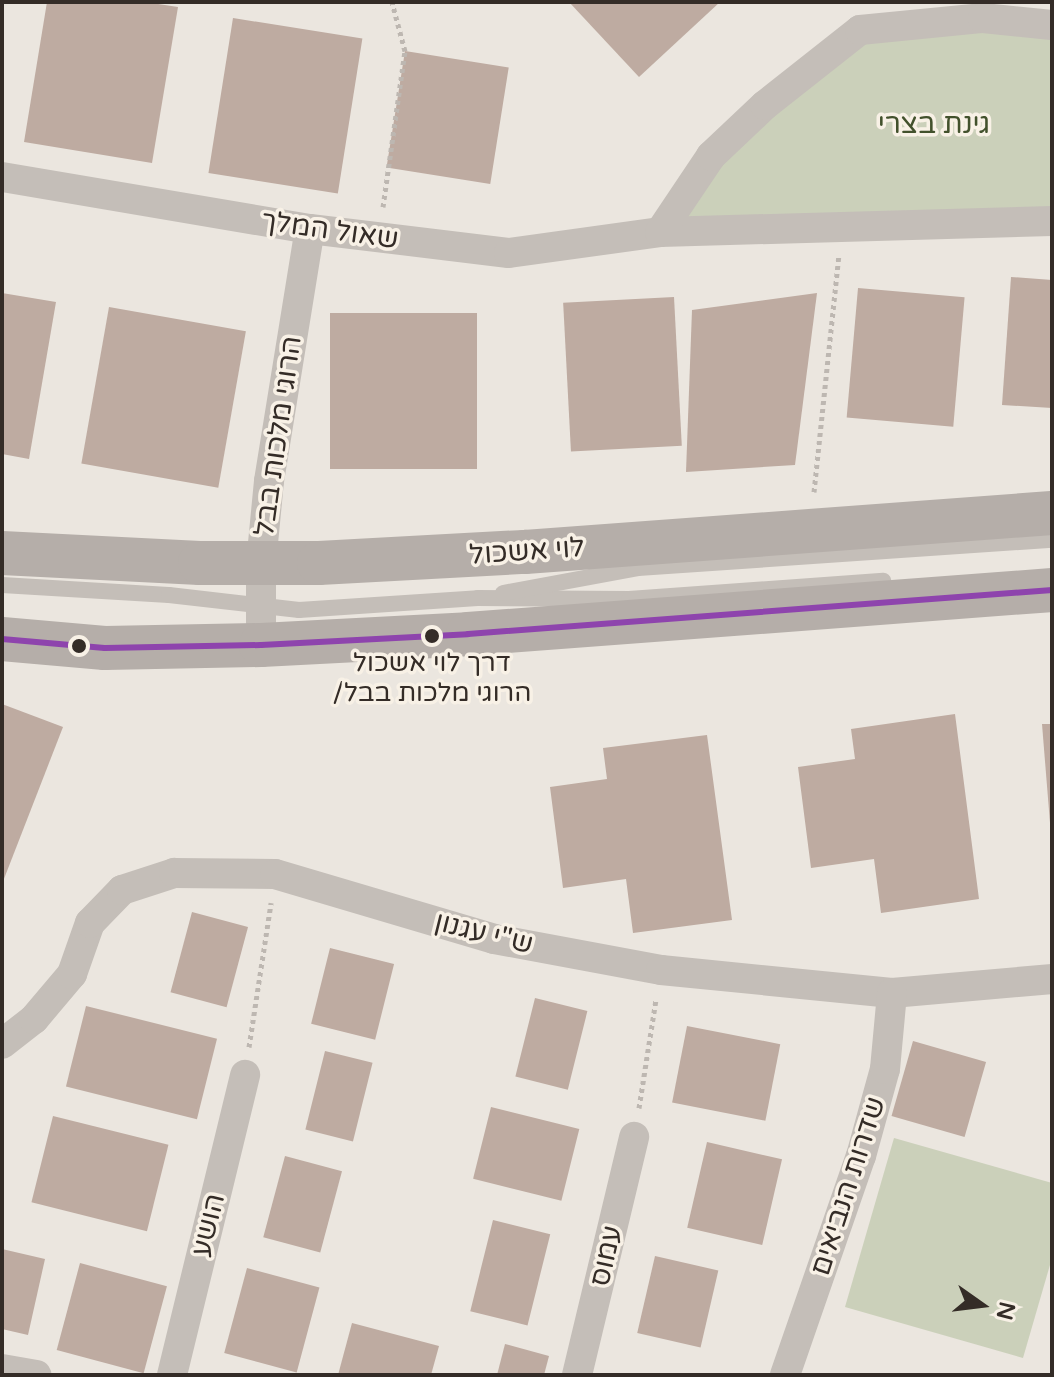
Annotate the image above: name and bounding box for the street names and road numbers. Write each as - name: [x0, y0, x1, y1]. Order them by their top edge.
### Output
- street label: שאול המלך: [259, 204, 401, 256]
- street label: הרוגי מלכות בבל: [247, 334, 309, 538]
- street label: לוי אשכול: [468, 530, 586, 572]
- street label: ש"י עגנון: [431, 905, 537, 961]
- street label: שדרות הנביאים: [803, 1092, 893, 1280]
- street label: הושע: [184, 1190, 232, 1260]
- street label: עמוס: [583, 1222, 629, 1290]

